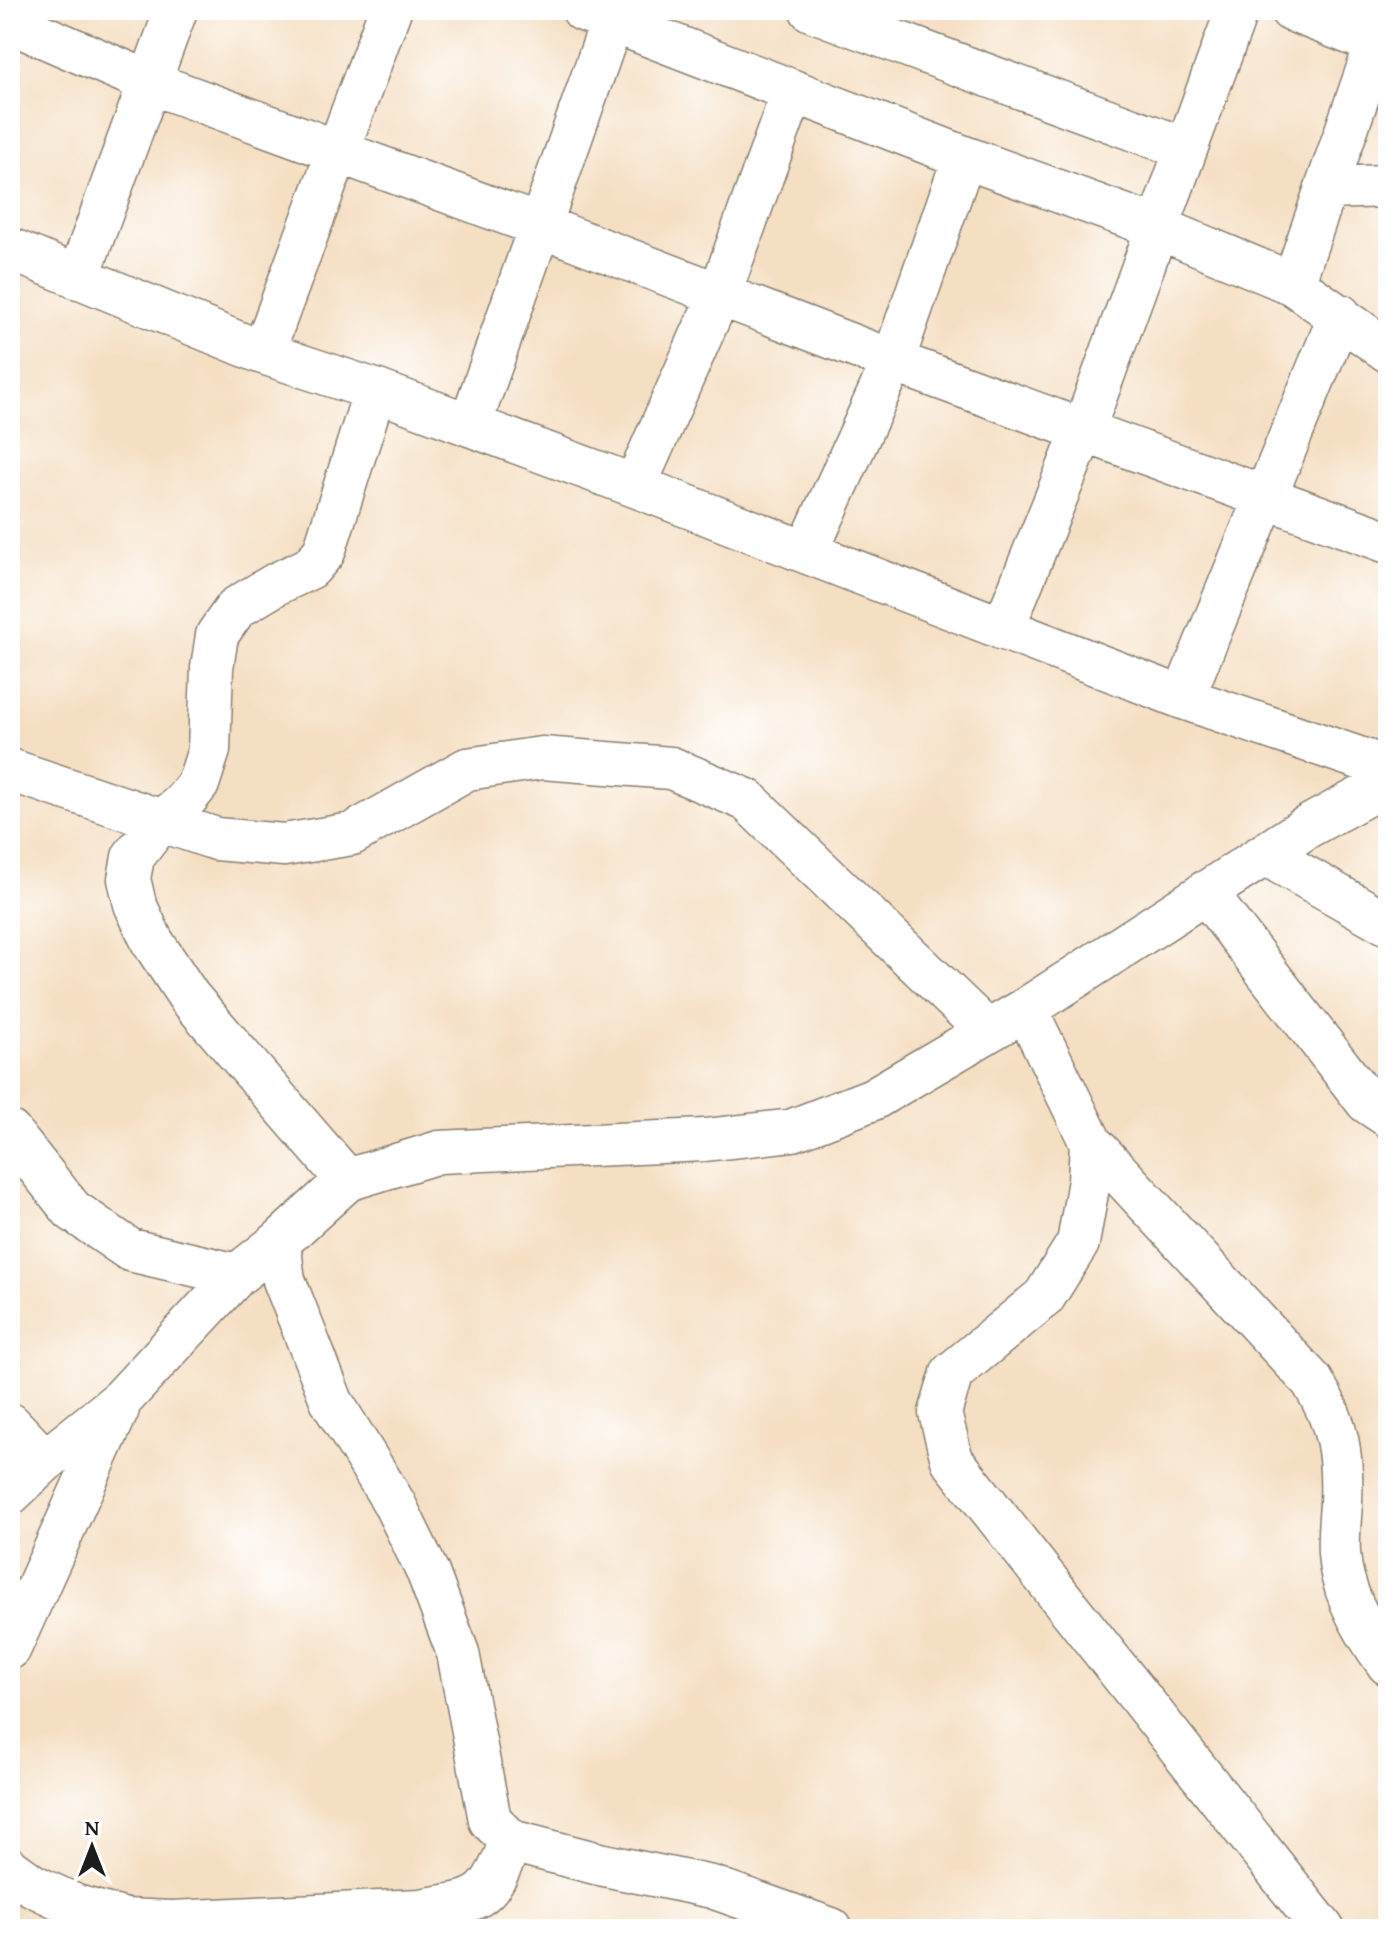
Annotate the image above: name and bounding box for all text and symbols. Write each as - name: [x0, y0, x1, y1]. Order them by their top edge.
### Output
- north arrow: [52, 1807, 132, 1887]
- text: N: [85, 1811, 100, 1843]

